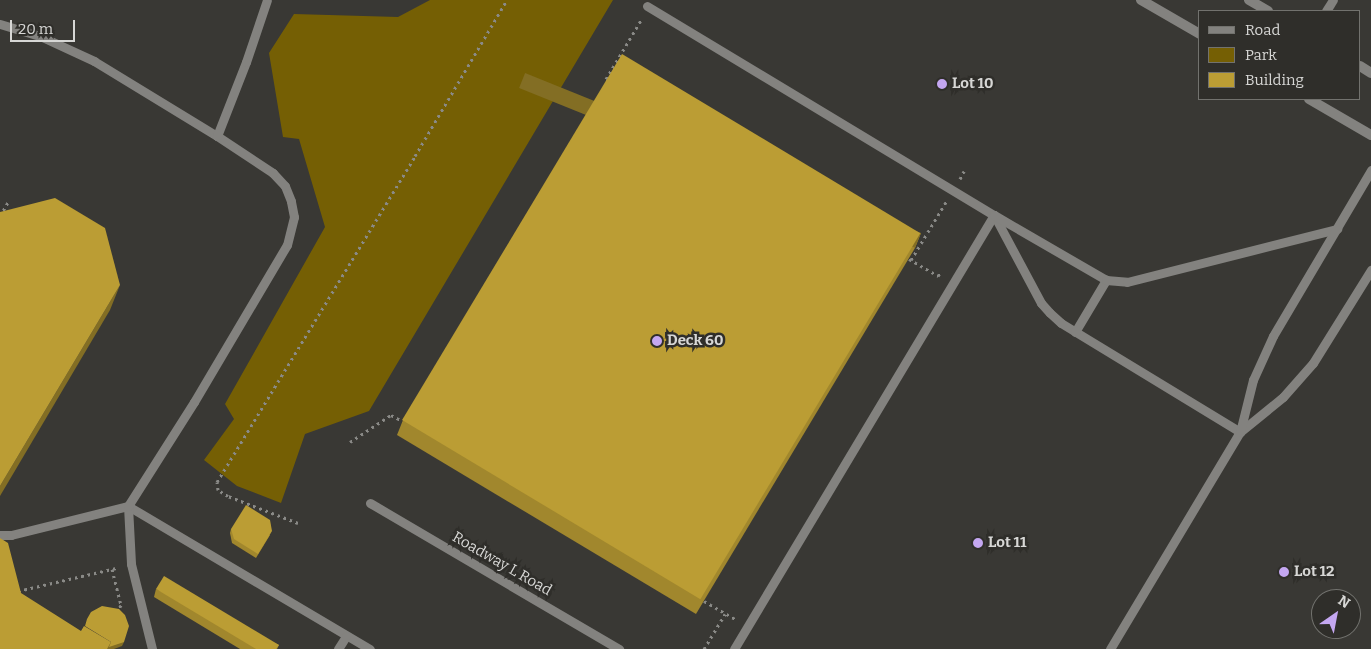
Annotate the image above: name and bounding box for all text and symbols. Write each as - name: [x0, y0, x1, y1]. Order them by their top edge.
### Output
- scale bar: [12, 10, 78, 42]
- legend: [1198, 10, 1361, 100]
- text: 20 m: [18, 20, 53, 38]
- text: Road: [1245, 21, 1280, 39]
- text: Park: [1245, 46, 1277, 64]
- text: Building: [1245, 71, 1304, 89]
- place label: Lot 10: [952, 75, 994, 93]
- marker: Lot 10: [936, 78, 948, 90]
- place label: Deck 60: [667, 332, 724, 350]
- marker: Deck 60: [651, 335, 663, 347]
- street label: Roadway L Road: [449, 528, 555, 600]
- place label: Lot 11: [988, 534, 1027, 552]
- marker: Lot 11: [972, 537, 984, 549]
- place label: Lot 12: [1294, 563, 1334, 581]
- marker: Lot 12: [1278, 566, 1290, 578]
- north arrow: [1311, 589, 1361, 639]
- text: N: [1335, 592, 1353, 612]

